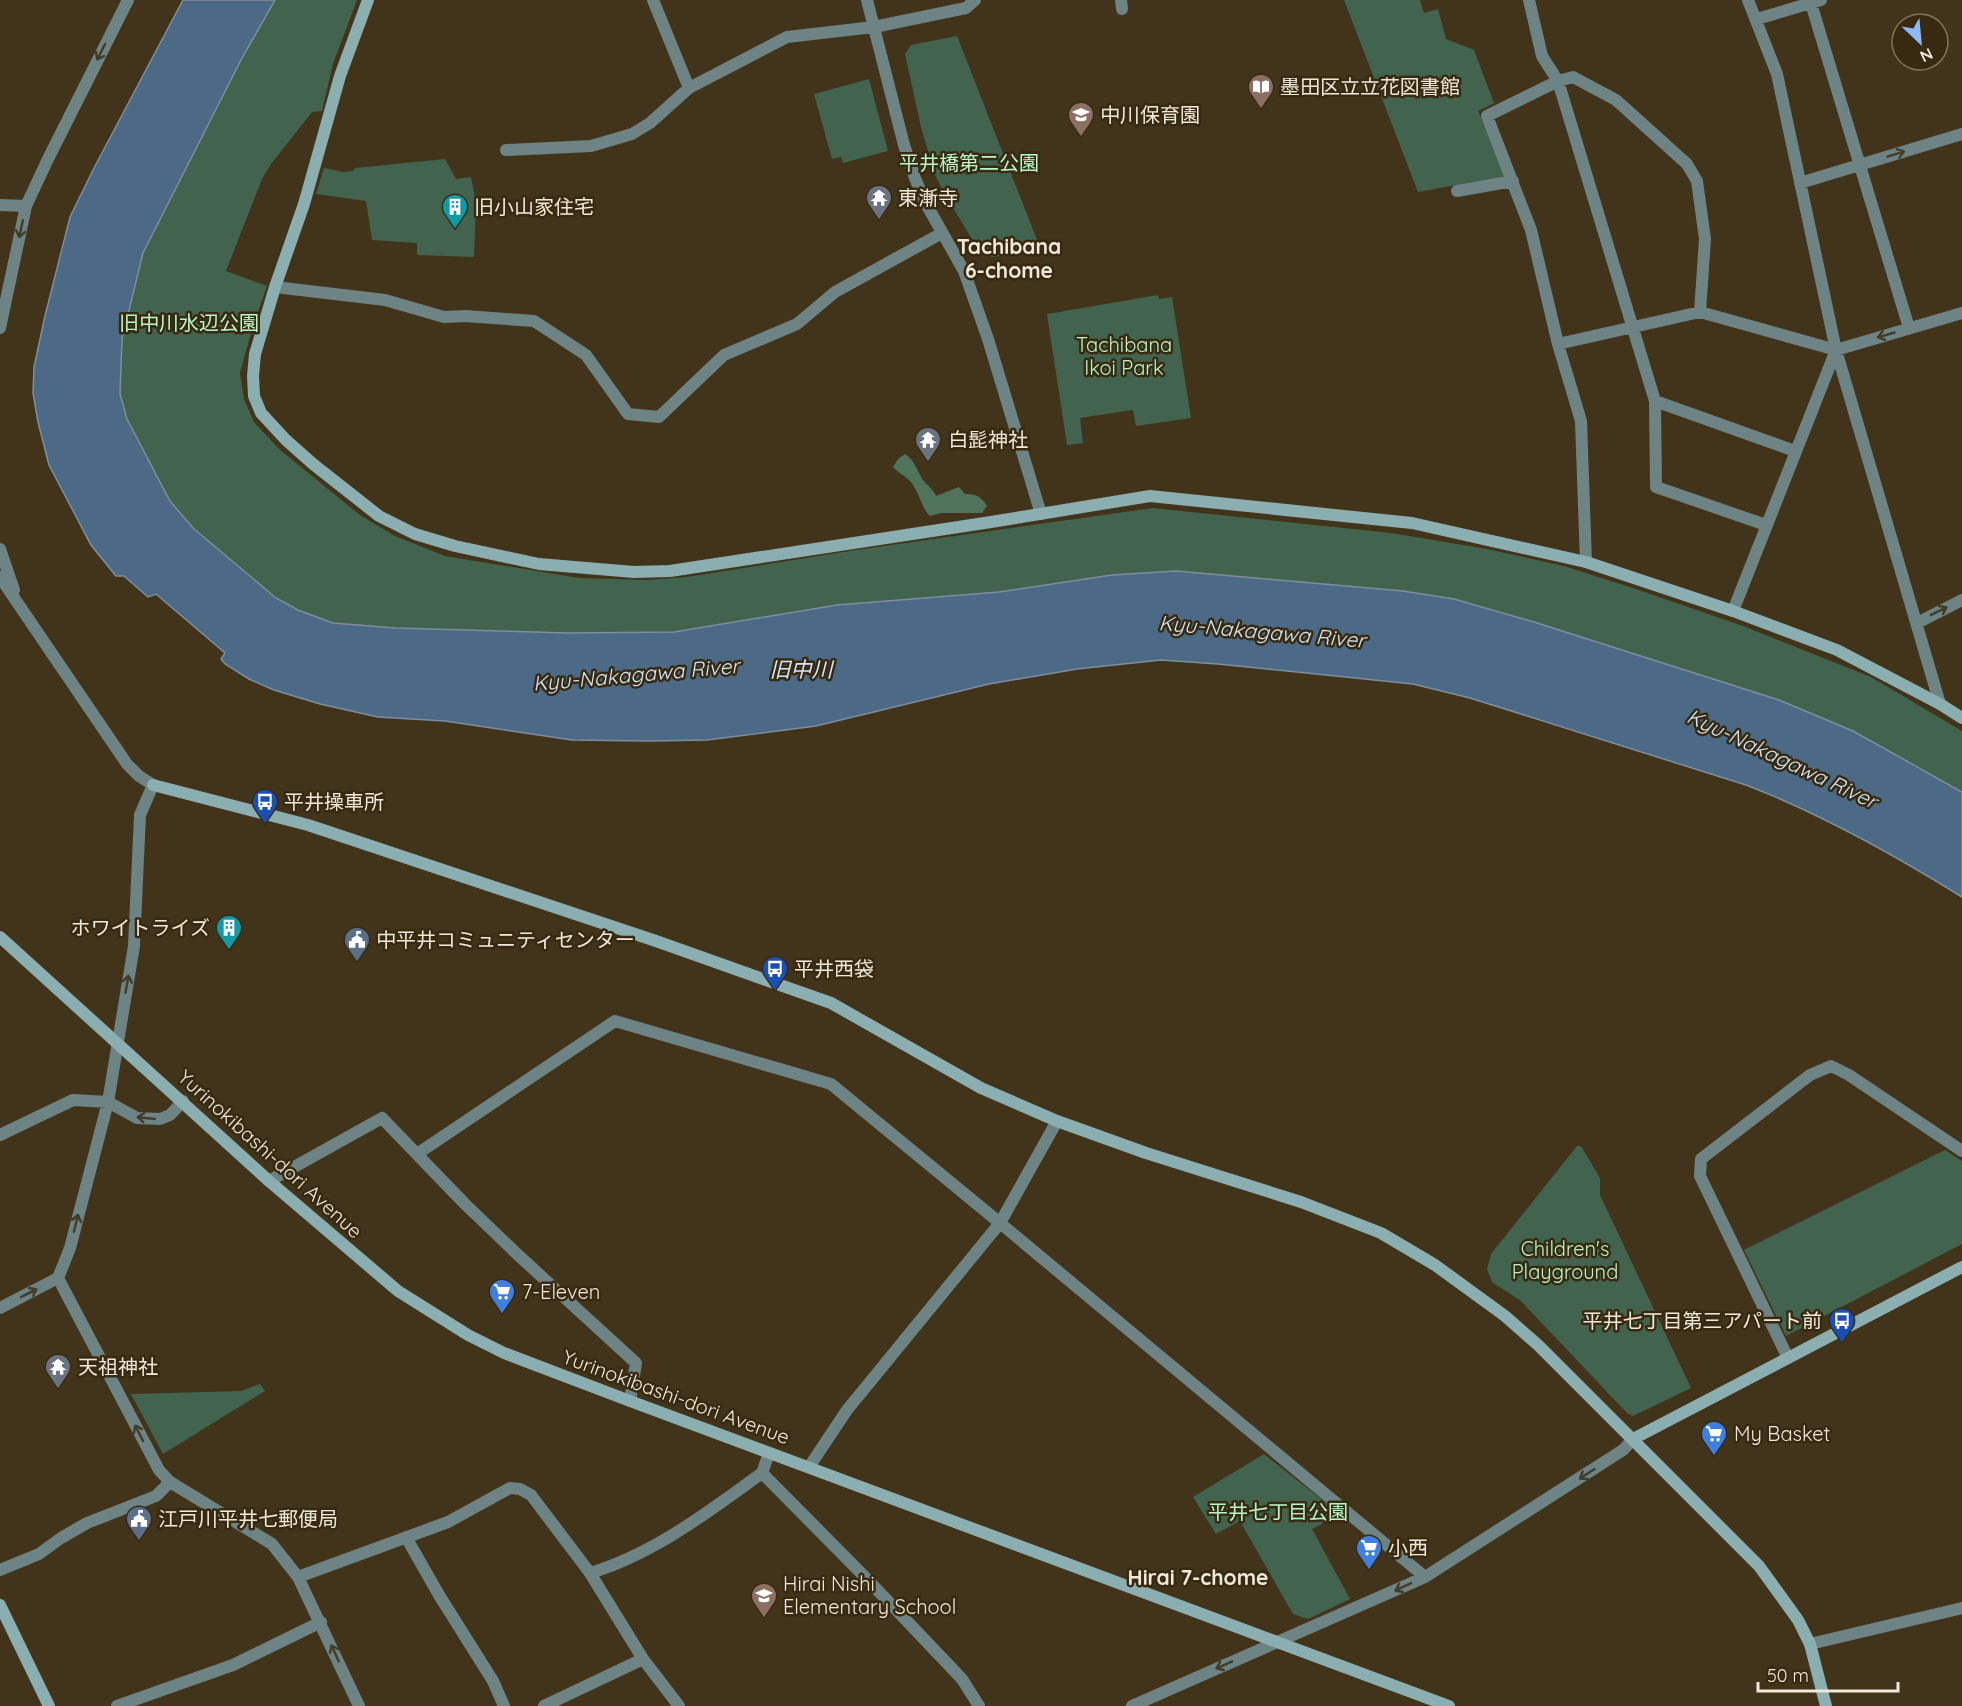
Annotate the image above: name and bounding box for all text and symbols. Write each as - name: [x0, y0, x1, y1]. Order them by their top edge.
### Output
- north arrow: [1890, 12, 1950, 72]
- one-way arrow: [95, 43, 107, 61]
- text: N: [1917, 44, 1936, 67]
- library icon: 墨田区立立花図書館: [1246, 72, 1276, 110]
- place label: 墨田区立立花図書館: [1280, 74, 1460, 99]
- school or university icon: 中川保育園: [1066, 100, 1096, 138]
- place label: 中川保育園: [1100, 102, 1200, 127]
- one-way arrow: [1886, 147, 1905, 158]
- park label: 平井橋第二公園: [899, 150, 1039, 175]
- temple icon: 東漸寺: [864, 183, 894, 221]
- place label: 東漸寺: [898, 185, 958, 210]
- building icon: 旧小山家住宅: [440, 192, 470, 230]
- place label: 旧小山家住宅: [474, 194, 594, 219]
- one-way arrow: [15, 220, 27, 239]
- district label: Tachibana 6-chome: [957, 233, 1061, 283]
- park label: 旧中川水辺公園: [119, 310, 259, 335]
- one-way arrow: [1877, 330, 1896, 341]
- park label: Tachibana Ikoi Park: [1076, 332, 1172, 380]
- temple icon: 白髭神社: [913, 425, 943, 463]
- place label: 白髭神社: [948, 427, 1028, 452]
- one-way arrow: [1930, 605, 1948, 617]
- water label: Kyu-Nakagawa River: [1158, 609, 1369, 653]
- water label: Kyu-Nakagawa River: [532, 652, 743, 696]
- water label: 旧中川: [770, 656, 834, 682]
- water label: Kyu-Nakagawa River: [1683, 703, 1884, 815]
- bus stop icon: 平井操車所: [250, 787, 280, 825]
- place label: 平井操車所: [284, 789, 384, 814]
- building icon: ホワイトライズ: [214, 913, 244, 951]
- place label: ホワイトライズ: [71, 915, 210, 940]
- public building icon: 中平井コミュニティセンター: [342, 925, 372, 963]
- place label: 中平井コミュニティセンター: [376, 927, 635, 952]
- bus stop icon: 平井西袋: [760, 954, 790, 992]
- place label: 平井西袋: [794, 956, 874, 981]
- one-way arrow: [122, 975, 133, 995]
- street label: Yurinokibashi-dori Avenue: [173, 1064, 368, 1243]
- one-way arrow: [137, 1112, 157, 1123]
- one-way arrow: [71, 1214, 83, 1233]
- park label: Children's Playground: [1512, 1236, 1618, 1284]
- supermarket icon: 7-Eleven: [487, 1277, 517, 1315]
- place label: 7-Eleven: [522, 1279, 600, 1304]
- one-way arrow: [20, 1287, 38, 1299]
- bus stop icon: 平井七丁目第三アパート前: [1827, 1306, 1857, 1344]
- place label: 平井七丁目第三アパート前: [1582, 1308, 1822, 1333]
- street label: Yurinokibashi-dori Avenue: [559, 1344, 793, 1449]
- temple icon: 天祖神社: [43, 1352, 73, 1390]
- place label: 天祖神社: [78, 1354, 158, 1379]
- supermarket icon: My Basket: [1699, 1419, 1729, 1457]
- place label: My Basket: [1734, 1421, 1830, 1446]
- one-way arrow: [133, 1425, 144, 1443]
- one-way arrow: [1579, 1468, 1596, 1480]
- park label: 平井七丁目公園: [1208, 1499, 1348, 1524]
- public building icon: 江戸川平井七郵便局: [124, 1504, 154, 1542]
- place label: 江戸川平井七郵便局: [158, 1506, 338, 1531]
- supermarket icon: 小西: [1354, 1533, 1384, 1571]
- place label: 小西: [1388, 1535, 1428, 1560]
- district label: Hirai 7-chome: [1128, 1564, 1268, 1590]
- place label: Hirai Nishi Elementary School: [783, 1571, 956, 1619]
- school or university icon: Hirai Nishi Elementary School: [749, 1581, 779, 1619]
- one-way arrow: [1394, 1581, 1412, 1593]
- one-way arrow: [328, 1644, 340, 1662]
- scale bar: [1758, 1655, 1898, 1693]
- one-way arrow: [1216, 1659, 1234, 1671]
- text: 50 m: [1767, 1664, 1809, 1687]

